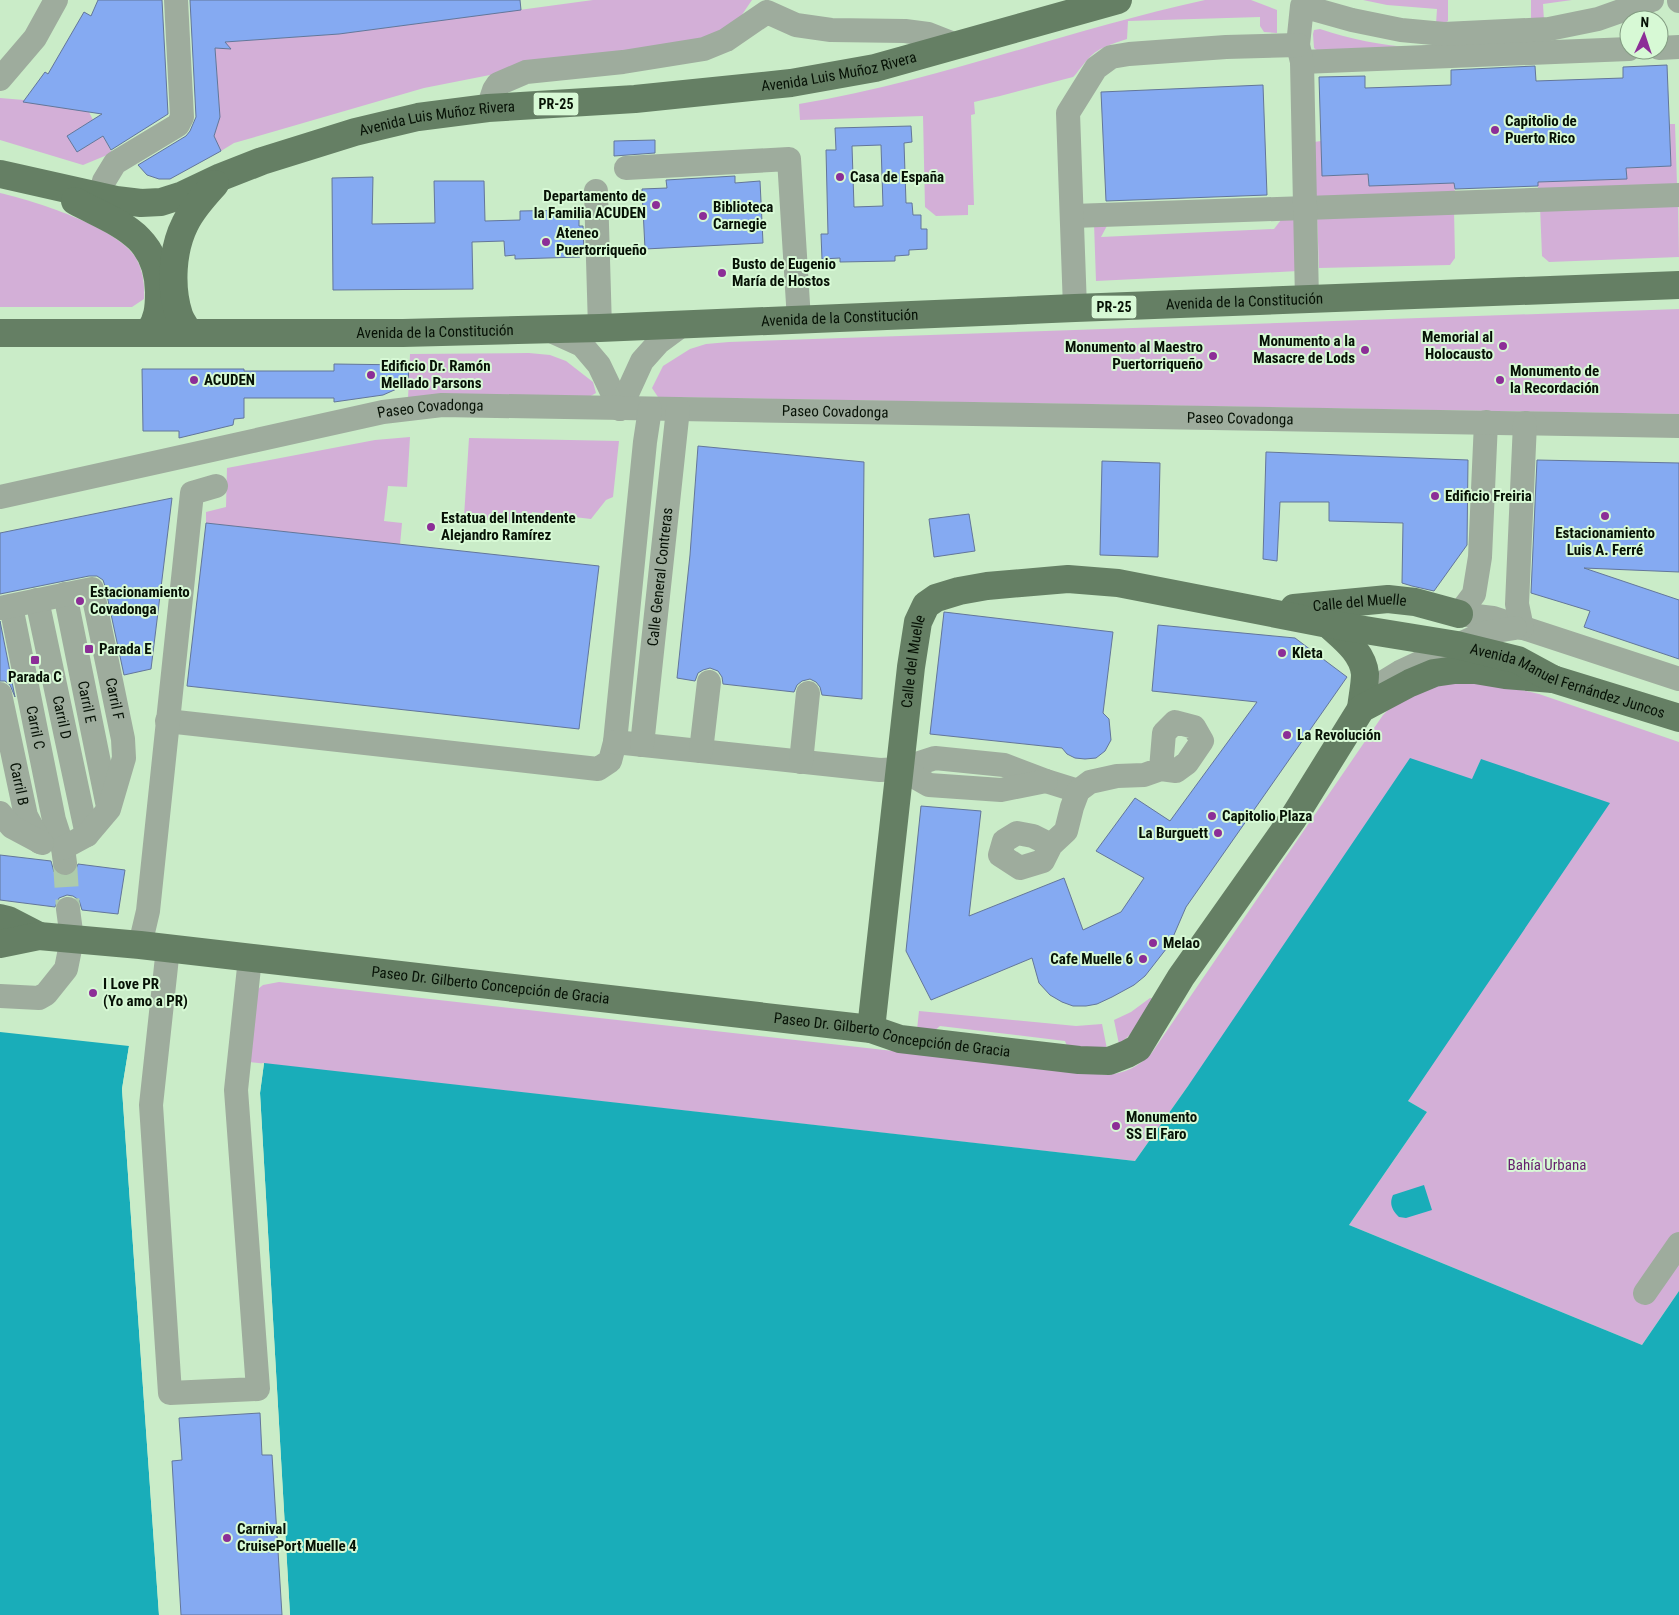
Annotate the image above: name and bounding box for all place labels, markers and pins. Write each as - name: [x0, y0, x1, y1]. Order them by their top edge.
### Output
- place label: Capitolio de Puerto Rico: [1505, 112, 1577, 147]
- marker: Capitolio de Puerto Rico: [1489, 124, 1501, 136]
- place label: Casa de España: [850, 168, 944, 186]
- marker: Casa de España: [834, 171, 846, 183]
- place label: Departamento de la Familia ACUDEN: [534, 187, 646, 222]
- place label: Biblioteca Carnegie: [713, 198, 773, 233]
- marker: Departamento de la Familia ACUDEN: [650, 199, 662, 211]
- marker: Biblioteca Carnegie: [697, 210, 709, 222]
- place label: Ateneo Puertorriqueño: [556, 224, 647, 259]
- marker: Ateneo Puertorriqueño: [540, 236, 552, 248]
- place label: Busto de Eugenio María de Hostos: [732, 255, 836, 290]
- marker: Busto de Eugenio María de Hostos: [716, 267, 728, 279]
- place label: Memorial al Holocausto: [1422, 328, 1493, 363]
- place label: Monumento a la Masacre de Lods: [1253, 332, 1355, 367]
- place label: Monumento al Maestro Puertorriqueño: [1065, 338, 1203, 373]
- marker: Memorial al Holocausto: [1497, 340, 1509, 352]
- marker: Monumento a la Masacre de Lods: [1359, 344, 1371, 356]
- marker: Monumento al Maestro Puertorriqueño: [1207, 350, 1219, 362]
- place label: Edificio Dr. Ramón Mellado Parsons: [381, 357, 491, 392]
- place label: Monumento de la Recordación: [1510, 362, 1599, 397]
- marker: Edificio Dr. Ramón Mellado Parsons: [365, 369, 377, 381]
- place label: ACUDEN: [204, 371, 255, 389]
- marker: ACUDEN: [188, 374, 200, 386]
- marker: Monumento de la Recordación: [1494, 374, 1506, 386]
- place label: Edificio Freiria: [1445, 487, 1532, 505]
- marker: Edificio Freiria: [1429, 490, 1441, 502]
- place label: Estatua del Intendente Alejandro Ramírez: [441, 509, 576, 544]
- marker: Estacionamiento Luis A. Ferré: [1599, 510, 1611, 522]
- marker: Estatua del Intendente Alejandro Ramírez: [425, 521, 437, 533]
- place label: Estacionamiento Luis A. Ferré: [1555, 524, 1655, 559]
- place label: Estacionamiento Covadonga: [90, 583, 190, 618]
- marker: Estacionamiento Covadonga: [74, 595, 86, 607]
- place label: Parada E: [99, 640, 152, 658]
- marker: Parada E: [83, 643, 95, 655]
- place label: Kleta: [1292, 644, 1323, 662]
- marker: Kleta: [1276, 647, 1288, 659]
- marker: Parada C: [29, 654, 41, 666]
- place label: Parada C: [8, 668, 62, 686]
- place label: La Revolución: [1297, 726, 1381, 744]
- marker: La Revolución: [1281, 729, 1293, 741]
- place label: Capitolio Plaza: [1222, 807, 1312, 825]
- marker: Capitolio Plaza: [1206, 810, 1218, 822]
- place label: La Burguett: [1138, 824, 1208, 842]
- marker: La Burguett: [1212, 827, 1224, 839]
- place label: Melao: [1163, 934, 1200, 952]
- marker: Melao: [1147, 937, 1159, 949]
- place label: Cafe Muelle 6: [1050, 950, 1133, 968]
- marker: Cafe Muelle 6: [1137, 953, 1149, 965]
- place label: I Love PR (Yo amo a PR): [103, 975, 188, 1010]
- marker: I Love PR (Yo amo a PR): [87, 987, 99, 999]
- place label: Monumento SS El Faro: [1126, 1108, 1197, 1143]
- marker: Monumento SS El Faro: [1110, 1120, 1122, 1132]
- place label: Carnival CruisePort Muelle 4: [237, 1520, 357, 1555]
- marker: Carnival CruisePort Muelle 4: [221, 1532, 233, 1544]

